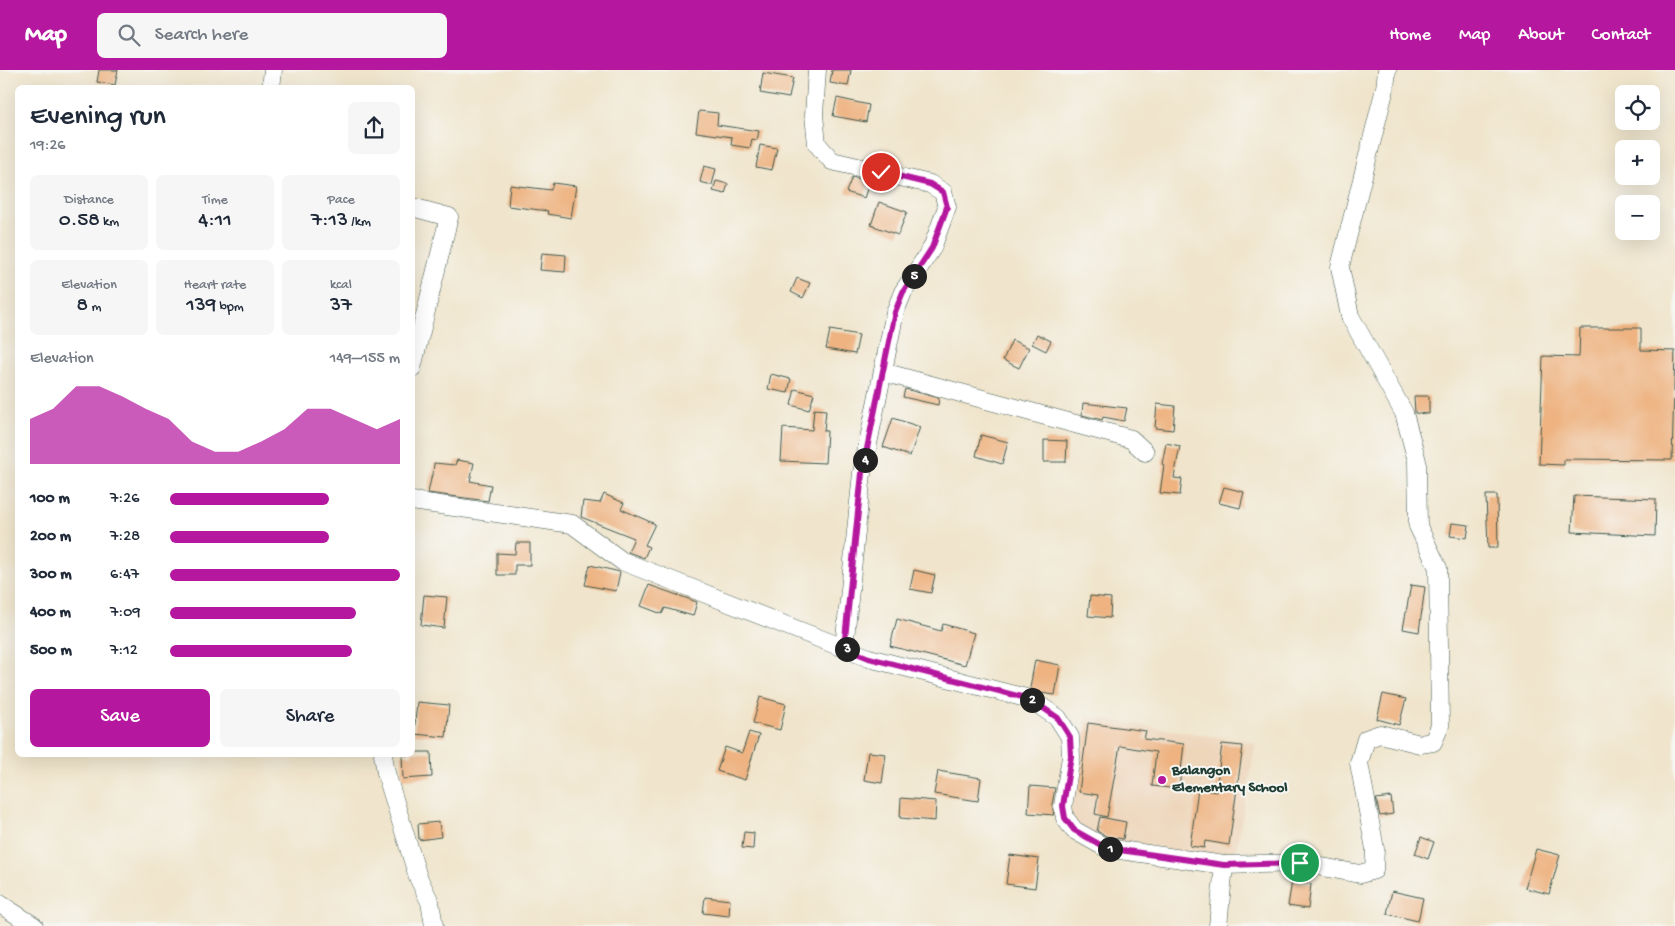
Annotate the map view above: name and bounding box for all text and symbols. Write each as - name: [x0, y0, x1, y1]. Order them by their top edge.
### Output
- search box: [97, 13, 447, 58]
- text: Map: [25, 21, 67, 50]
- icon: search: [115, 21, 143, 49]
- text: Search here: [155, 24, 248, 47]
- text: Home: [1389, 25, 1431, 46]
- text: Map: [1459, 25, 1490, 46]
- text: About: [1518, 25, 1564, 46]
- text: Contact: [1592, 25, 1650, 46]
- map controls: [1615, 85, 1660, 240]
- button: locate: [1615, 85, 1660, 130]
- text: Evening run: [30, 101, 166, 134]
- button: share: [348, 102, 400, 154]
- text: 19:26: [30, 137, 65, 156]
- button: +: [1615, 140, 1660, 185]
- pin: [860, 151, 902, 193]
- icon: check: [867, 158, 895, 186]
- text: Distance: [64, 192, 114, 209]
- text: Time: [202, 192, 228, 209]
- text: Pace: [327, 192, 355, 209]
- button: −: [1615, 195, 1660, 240]
- text: 0.58: [59, 209, 100, 234]
- text: 4:11: [198, 209, 232, 234]
- text: 7:13: [311, 209, 348, 234]
- text: km: [100, 214, 119, 231]
- text: /km: [348, 214, 371, 231]
- pin: 5: [902, 264, 926, 288]
- text: 5: [911, 268, 918, 285]
- text: Elevation: [61, 277, 117, 294]
- text: Heart rate: [184, 277, 246, 294]
- text: kcal: [330, 277, 352, 294]
- text: 8: [77, 294, 88, 319]
- text: 139: [186, 294, 216, 319]
- text: 37: [330, 294, 352, 319]
- text: m: [88, 299, 101, 316]
- text: bpm: [216, 299, 244, 316]
- text: Elevation: [30, 350, 94, 369]
- text: 149–155 m: [330, 350, 400, 369]
- pin: 4: [852, 448, 878, 472]
- text: 4: [862, 452, 869, 469]
- text: 100 m: [30, 490, 70, 509]
- text: 7:26: [110, 490, 139, 509]
- text: 200 m: [30, 528, 71, 547]
- text: 7:28: [110, 528, 140, 547]
- text: 300 m: [30, 566, 72, 585]
- text: 6:47: [110, 566, 139, 585]
- text: 400 m: [30, 604, 71, 623]
- text: 7:09: [110, 604, 140, 623]
- pin: 3: [834, 636, 860, 662]
- text: 3: [844, 641, 851, 658]
- text: 500 m: [30, 642, 72, 661]
- text: 7:12: [110, 642, 138, 661]
- pin: 2: [1020, 688, 1044, 712]
- button: Save: [30, 689, 210, 747]
- button: Share: [220, 689, 400, 747]
- text: 2: [1029, 692, 1036, 709]
- place label: Balangon Elementary School: [1171, 762, 1288, 797]
- marker: Balangon Elementary School: [1156, 774, 1168, 786]
- pin: 1: [1098, 836, 1122, 862]
- text: 1: [1108, 841, 1113, 858]
- pin: [1279, 842, 1321, 884]
- icon: arrive: [1286, 849, 1314, 877]

